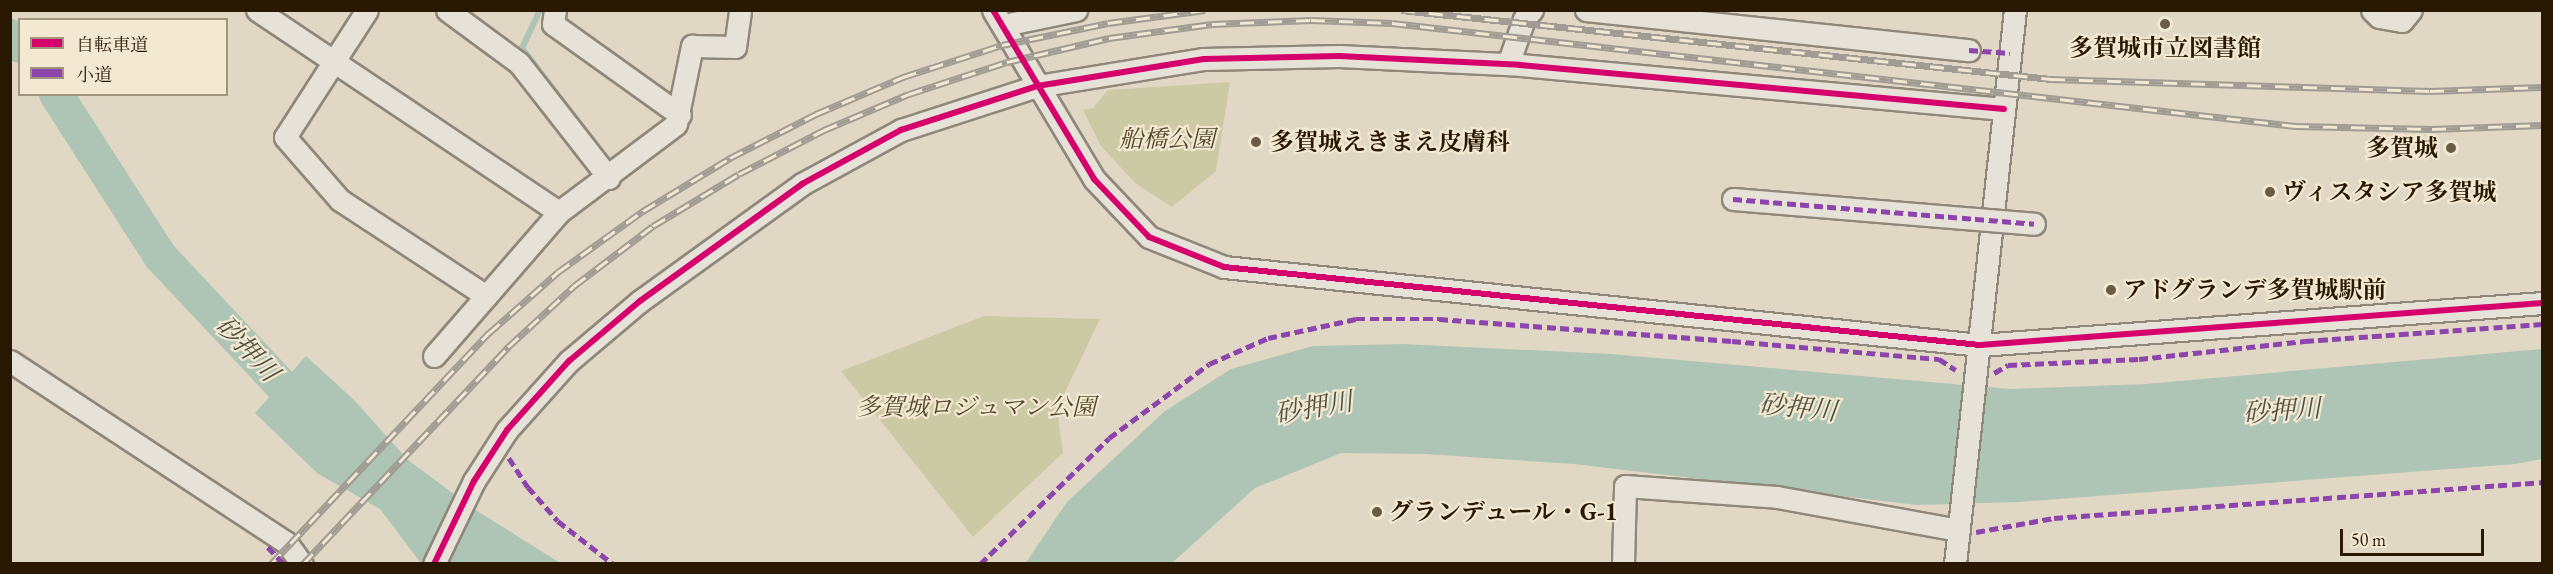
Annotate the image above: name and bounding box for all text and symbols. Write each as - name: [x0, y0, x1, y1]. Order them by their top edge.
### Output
- marker: 多賀城市立図書館: [2158, 17, 2172, 31]
- legend: [18, 18, 228, 96]
- text: 自転車道: [76, 33, 148, 56]
- place label: 多賀城市立図書館: [2069, 34, 2261, 62]
- text: 小道: [76, 63, 112, 86]
- park label: 船橋公園: [1119, 125, 1215, 153]
- place label: 多賀城えきまえ皮膚科: [1270, 128, 1510, 156]
- marker: 多賀城えきまえ皮膚科: [1247, 133, 1265, 151]
- place label: 多賀城: [2366, 134, 2438, 162]
- marker: 多賀城: [2442, 139, 2460, 157]
- place label: ヴィスタシア多賀城: [2282, 178, 2498, 206]
- marker: ヴィスタシア多賀城: [2263, 185, 2277, 199]
- place label: アドグランデ多賀城駅前: [2123, 276, 2387, 304]
- marker: アドグランデ多賀城駅前: [2104, 283, 2118, 297]
- water label: 砂押川: [209, 310, 285, 388]
- water label: 砂押川: [1273, 386, 1355, 430]
- water label: 砂押川: [1758, 388, 1838, 428]
- park label: 多賀城ロジュマン公園: [856, 393, 1096, 421]
- water label: 砂押川: [2242, 393, 2322, 429]
- place label: グランデュール・G-1: [1389, 498, 1619, 526]
- marker: グランデュール・G-1: [1370, 505, 1384, 519]
- scale bar: [2343, 517, 2487, 555]
- text: 50 m: [2351, 528, 2386, 551]

